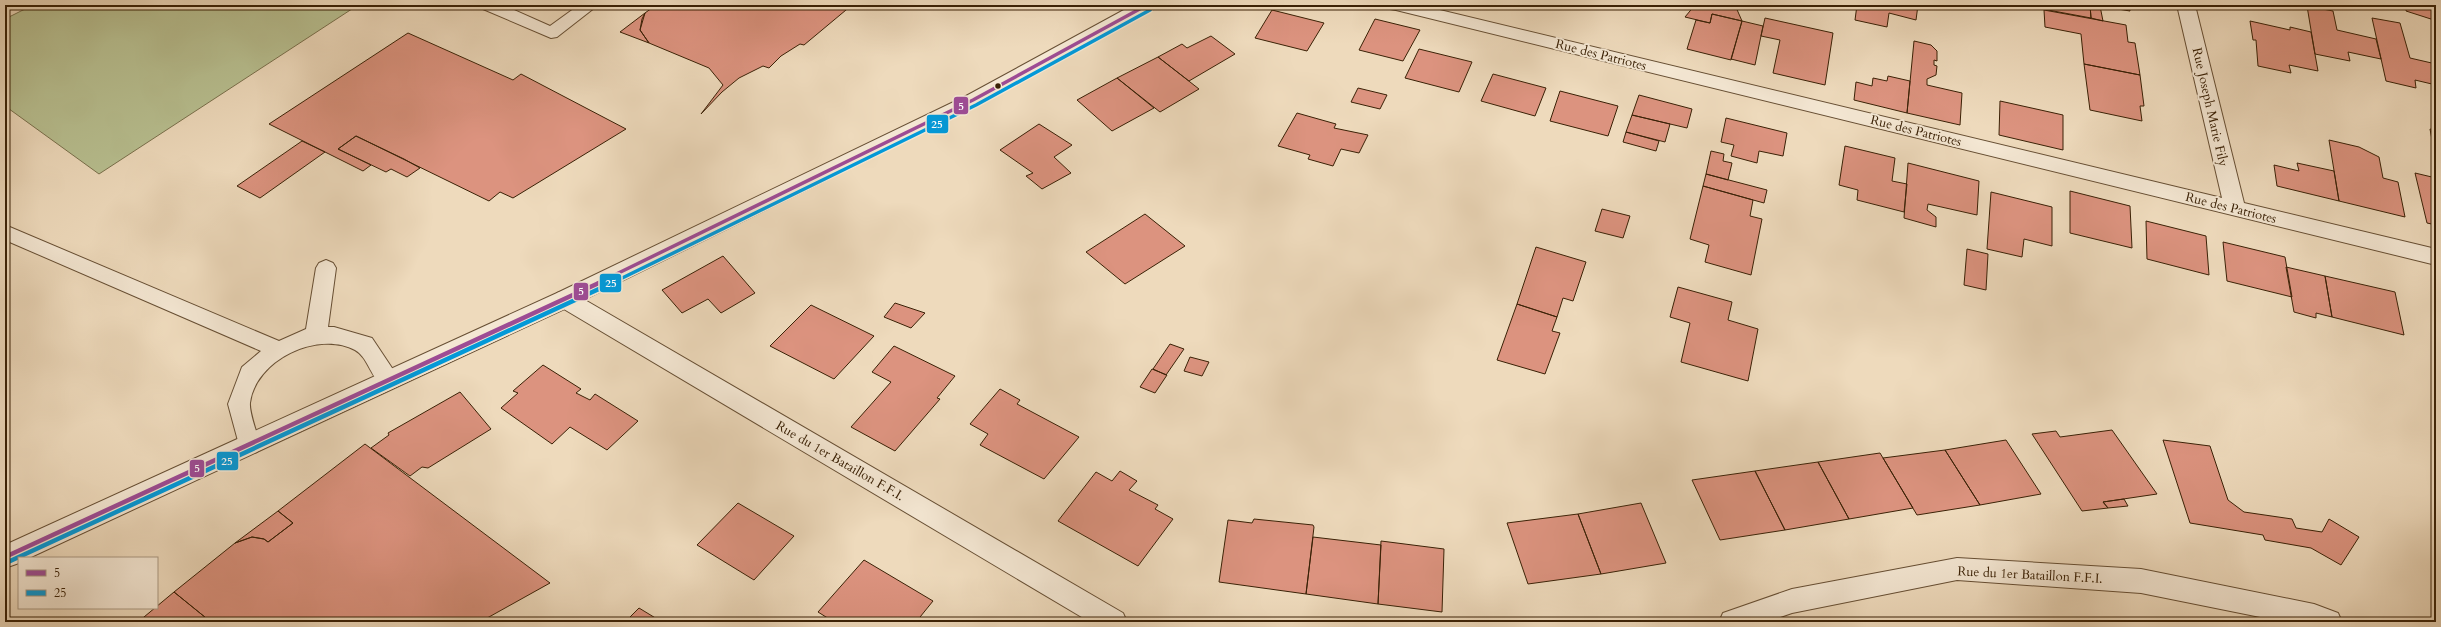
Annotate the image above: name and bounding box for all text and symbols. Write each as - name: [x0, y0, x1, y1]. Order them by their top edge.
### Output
- street label: Rue des Patriotes: [1554, 35, 1648, 75]
- street label: Rue Joseph Marie Fily: [2188, 46, 2232, 168]
- unlabelled marker: [993, 81, 1003, 91]
- line badge: 5: [953, 96, 969, 115]
- text: 5: [958, 99, 964, 114]
- street label: Rue des Patriotes: [1869, 111, 1963, 151]
- line badge: 25: [926, 114, 949, 134]
- text: 25: [931, 117, 943, 132]
- street label: Rue des Patriotes: [2184, 188, 2278, 228]
- line badge: 25: [599, 273, 622, 293]
- text: 25: [605, 276, 617, 291]
- line badge: 5: [573, 282, 589, 301]
- text: 5: [578, 284, 584, 299]
- street label: Rue du 1er Bataillon F.F.I.: [773, 417, 907, 505]
- line badge: 25: [216, 451, 239, 471]
- text: 25: [221, 454, 233, 469]
- line badge: 5: [189, 459, 205, 478]
- text: 5: [194, 461, 200, 476]
- legend: [18, 557, 158, 609]
- street label: Rue du 1er Bataillon F.F.I.: [1957, 562, 2103, 588]
- text: 5: [54, 565, 60, 581]
- text: 25: [54, 585, 66, 601]

